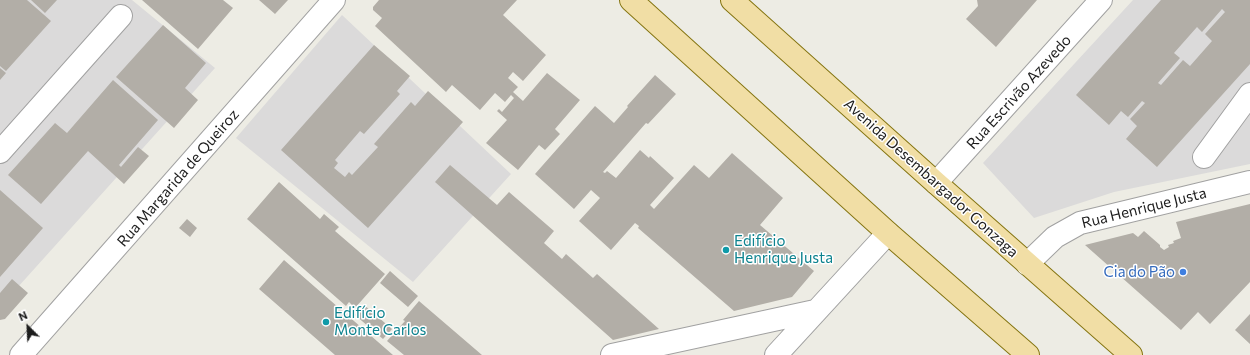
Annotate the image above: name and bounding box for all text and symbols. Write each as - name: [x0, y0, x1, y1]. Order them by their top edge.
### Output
- street label: Rua Escrivão Azevedo: [963, 31, 1075, 153]
- street label: Avenida Desembargador Gonzaga: [840, 95, 1022, 261]
- street label: Rua Margarida de Queiroz: [113, 106, 243, 250]
- street label: Rua Henrique Justa: [1080, 184, 1208, 232]
- place label: Edifício Henrique Justa: [734, 232, 833, 267]
- marker: Edifício Henrique Justa: [721, 245, 731, 255]
- place label: Cia do Pão: [1104, 263, 1175, 281]
- marker: Cia do Pão: [1178, 267, 1188, 277]
- place label: Edifício Monte Carlos: [334, 304, 426, 339]
- north arrow: [8, 307, 48, 347]
- text: N: [16, 308, 29, 323]
- marker: Edifício Monte Carlos: [321, 317, 331, 327]

